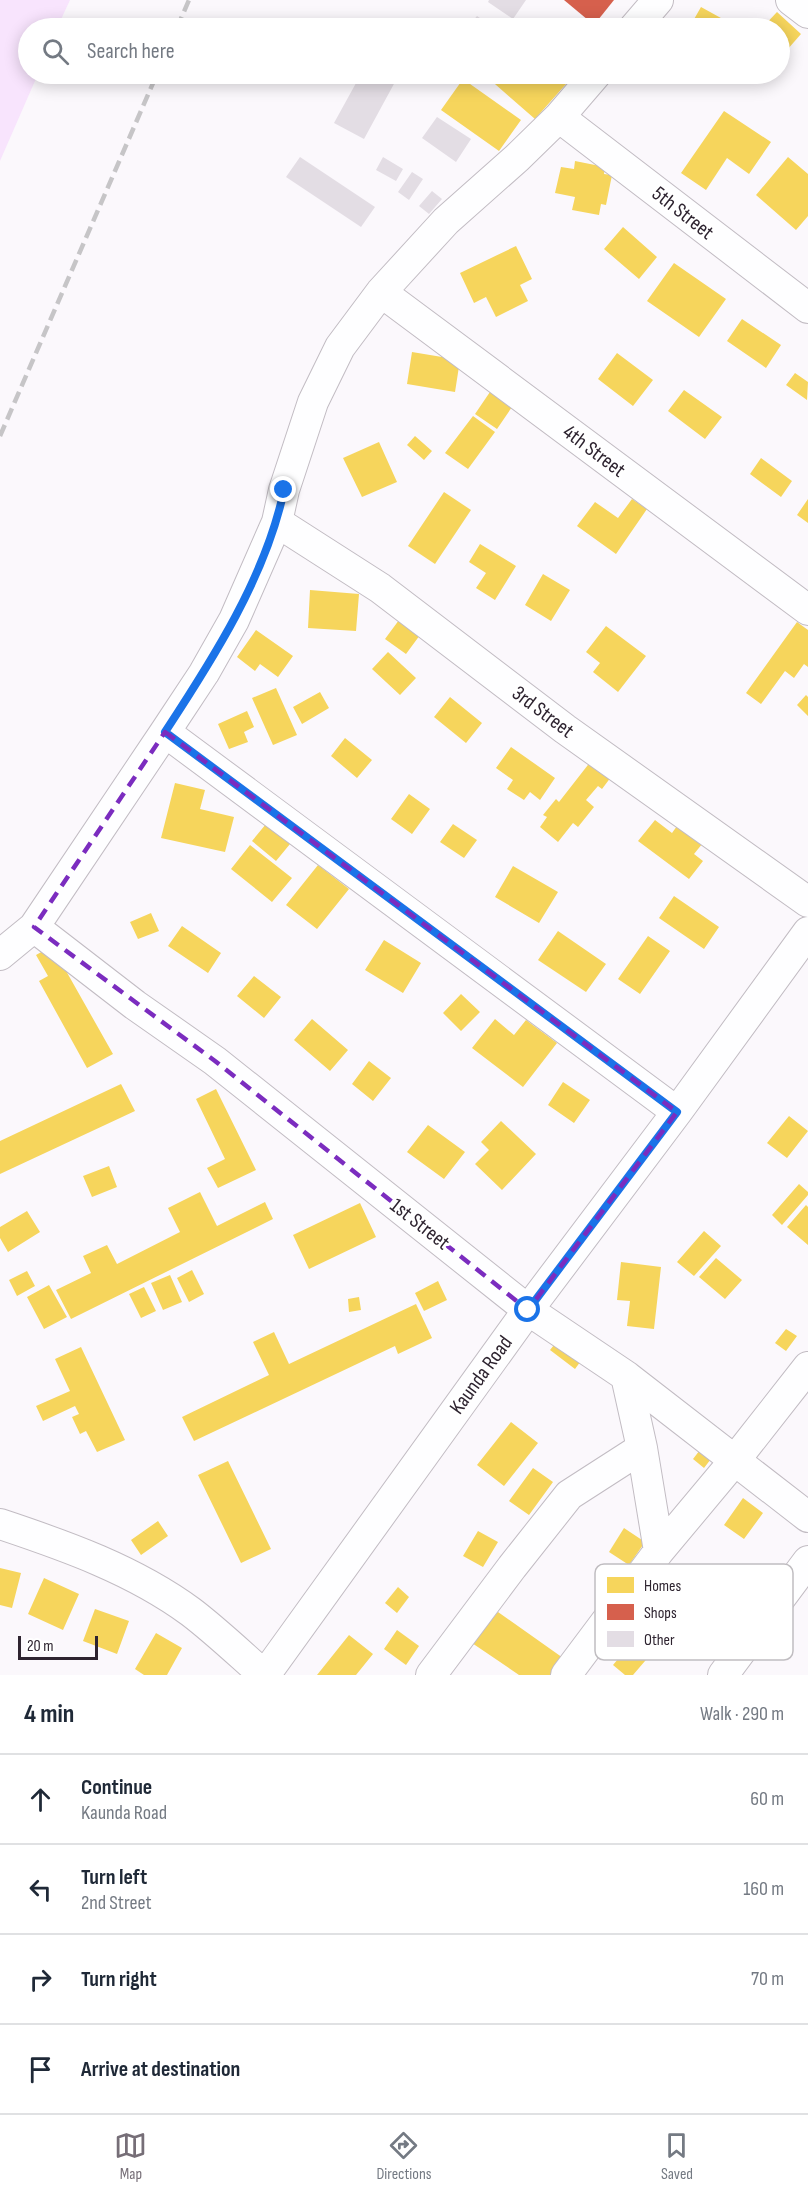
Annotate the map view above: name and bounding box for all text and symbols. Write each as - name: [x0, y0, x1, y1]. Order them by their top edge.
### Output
- search box: [18, 18, 790, 84]
- icon: search: [39, 35, 72, 68]
- text: Search here: [87, 38, 174, 65]
- street label: 5th Street: [647, 181, 719, 245]
- street label: 4th Street: [558, 419, 630, 483]
- route end: [270, 476, 296, 502]
- street label: 3rd Street: [507, 681, 579, 743]
- street label: 1st Street: [385, 1193, 455, 1255]
- route start: [514, 1296, 540, 1322]
- street label: Kaunda Road: [444, 1331, 518, 1419]
- legend: [595, 1564, 793, 1660]
- text: Homes: [644, 1577, 681, 1596]
- text: Shops: [644, 1604, 677, 1623]
- text: Other: [644, 1631, 675, 1650]
- scale bar: [18, 1633, 98, 1660]
- text: 20 m: [27, 1637, 54, 1656]
- text: 4 min: [24, 1699, 74, 1730]
- text: Walk · 290 m: [700, 1702, 784, 1726]
- text: Continue: [81, 1774, 152, 1801]
- icon: ahead: [24, 1783, 57, 1816]
- text: 60 m: [750, 1787, 784, 1811]
- text: Kaunda Road: [81, 1801, 167, 1825]
- text: Turn left: [81, 1864, 147, 1891]
- icon: left: [24, 1873, 57, 1906]
- text: 160 m: [743, 1877, 784, 1901]
- text: 2nd Street: [81, 1891, 152, 1915]
- icon: right: [24, 1963, 57, 1996]
- text: Turn right: [81, 1966, 157, 1993]
- text: 70 m: [751, 1967, 784, 1991]
- icon: arrive: [24, 2053, 57, 2086]
- text: Arrive at destination: [81, 2056, 240, 2083]
- tab: Map: [114, 2129, 147, 2184]
- tab: Directions: [376, 2129, 431, 2184]
- tab: Saved: [660, 2129, 693, 2184]

